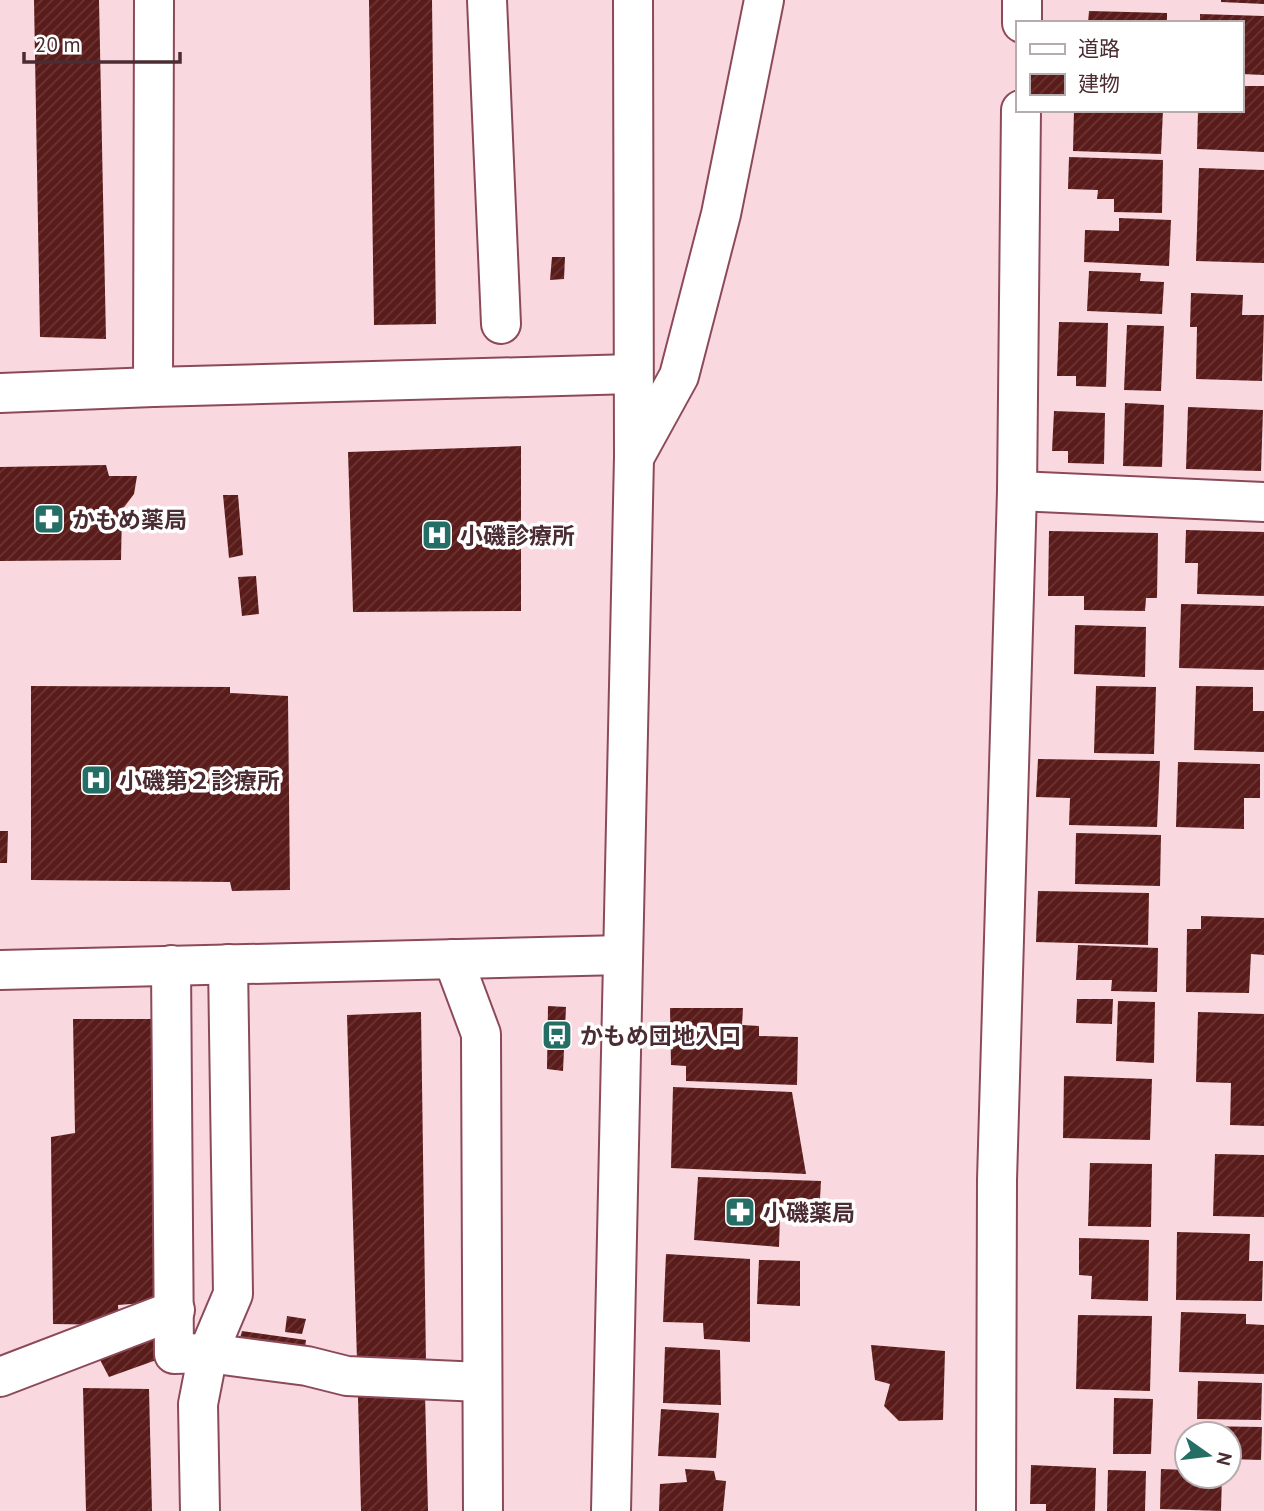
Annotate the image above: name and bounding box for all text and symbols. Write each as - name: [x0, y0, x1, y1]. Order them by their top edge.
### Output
- scale bar: [24, 21, 180, 65]
- legend: [1016, 21, 1243, 112]
- text: 20 m: [35, 31, 81, 58]
- text: 道路: [1078, 35, 1120, 62]
- text: 建物: [1078, 70, 1120, 97]
- pharmacy icon: かもめ薬局: [32, 502, 66, 536]
- place label: かもめ薬局: [72, 505, 187, 534]
- hospital icon: 小磯診療所: [420, 518, 454, 552]
- place label: 小磯診療所: [460, 521, 575, 550]
- hospital icon: 小磯第２診療所: [79, 763, 113, 797]
- place label: 小磯第２診療所: [119, 766, 280, 795]
- bus stop icon: かもめ団地入口: [540, 1018, 574, 1052]
- place label: かもめ団地入口: [580, 1021, 741, 1050]
- pharmacy icon: 小磯薬局: [723, 1195, 757, 1229]
- place label: 小磯薬局: [763, 1198, 855, 1227]
- north arrow: [1173, 1420, 1243, 1490]
- text: N: [1211, 1450, 1238, 1468]

